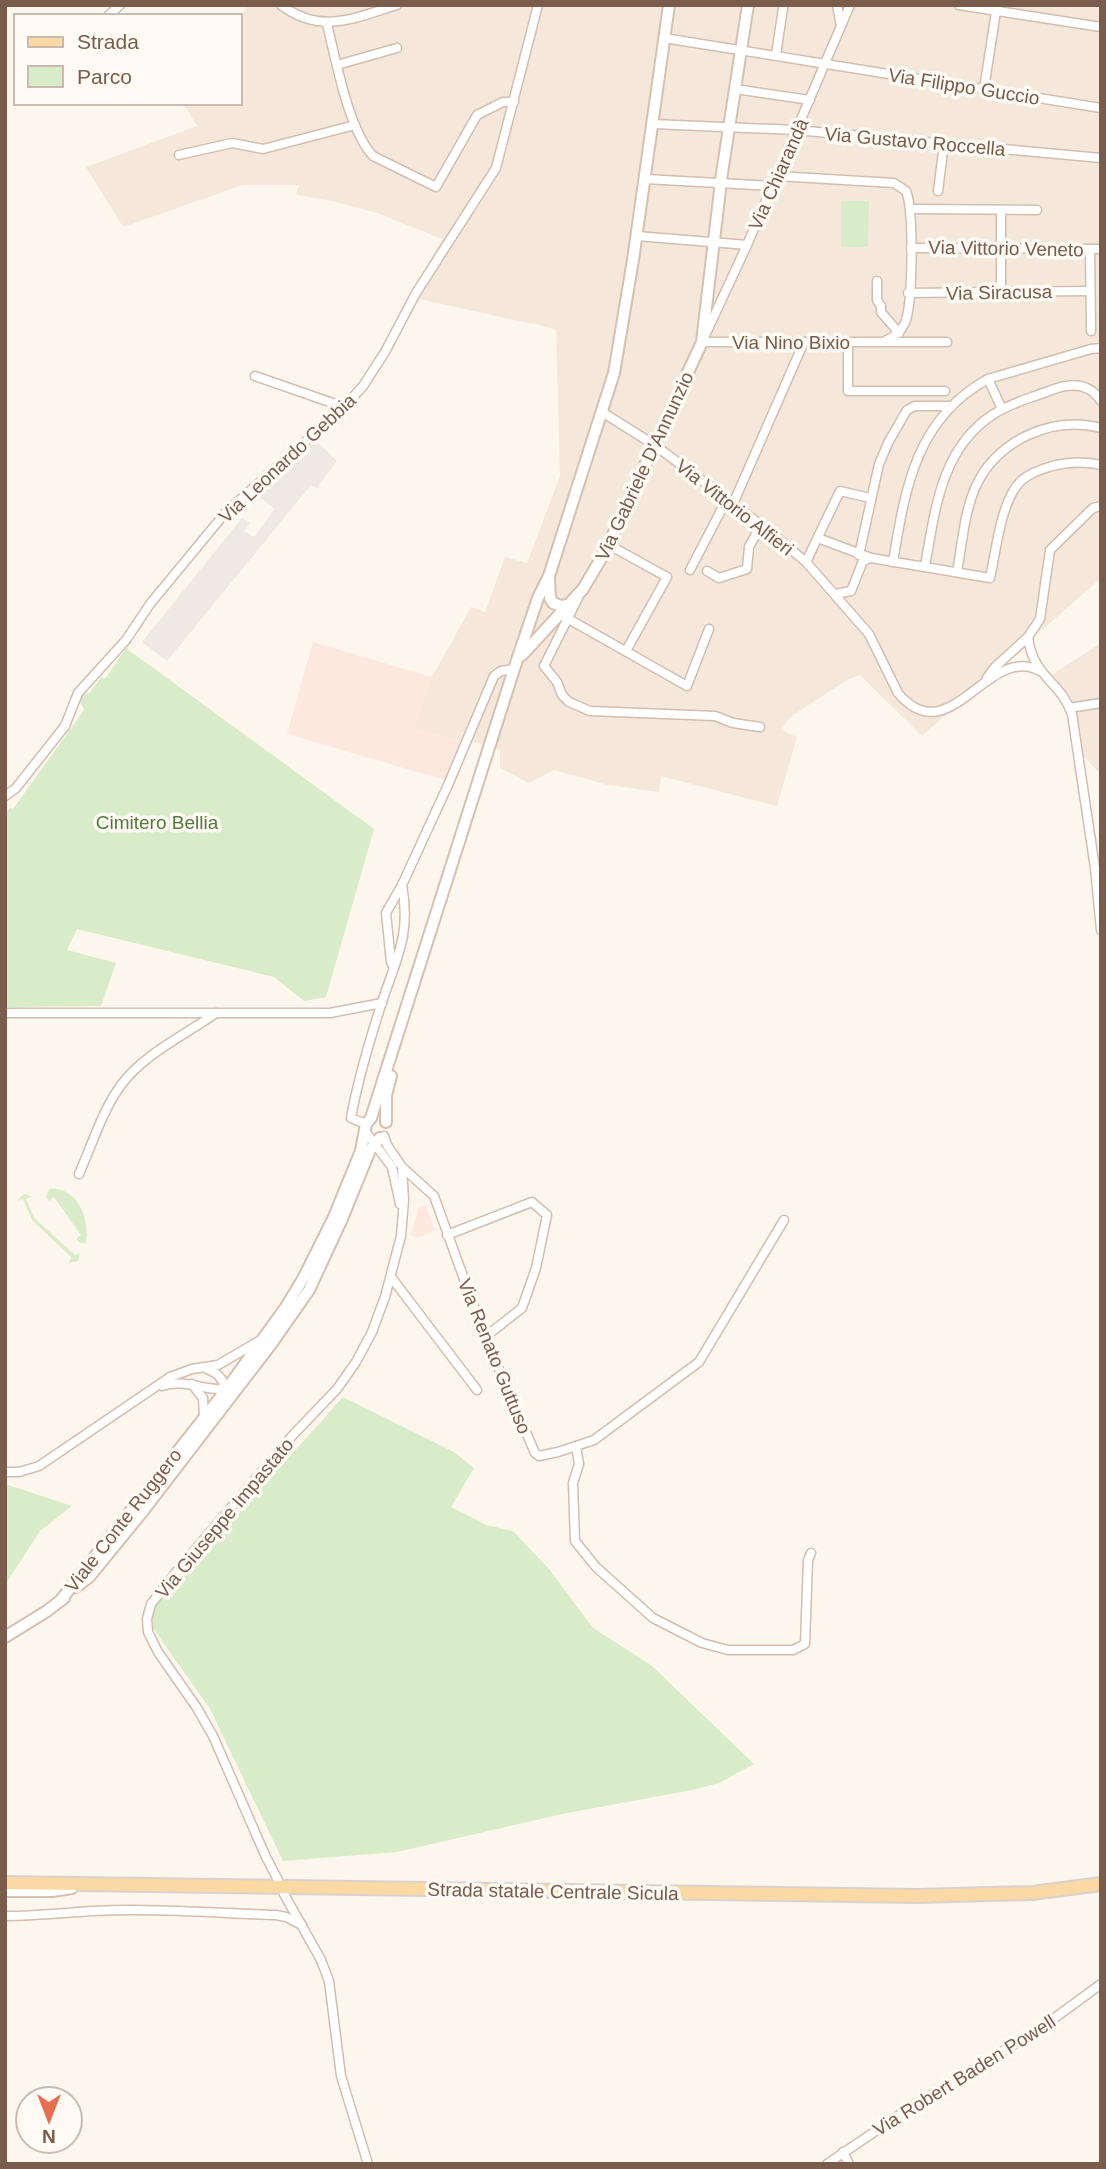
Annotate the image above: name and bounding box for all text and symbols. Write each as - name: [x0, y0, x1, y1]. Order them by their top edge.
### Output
- legend: [14, 14, 242, 105]
- text: Strada: [77, 30, 139, 53]
- street label: Via Filippo Guccio: [887, 64, 1041, 109]
- text: Parco: [77, 65, 132, 88]
- street label: Via Chiarandà: [744, 115, 813, 233]
- street label: Via Gustavo Roccella: [824, 123, 1007, 160]
- street label: Via Vittorio Veneto: [928, 237, 1084, 260]
- street label: Via Siracusa: [946, 281, 1053, 304]
- street label: Via Nino Bixio: [732, 332, 850, 353]
- street label: Via Gabriele D'Annunzio: [591, 368, 698, 564]
- street label: Via Leonardo Gebbia: [215, 389, 360, 527]
- street label: Via Vittorio Alfieri: [672, 455, 797, 560]
- park label: Cimitero Bellia: [96, 812, 219, 833]
- street label: Via Renato Guttuso: [454, 1276, 535, 1437]
- street label: Via Giuseppe Impastato: [151, 1434, 297, 1603]
- street label: Viale Conte Ruggero: [61, 1444, 186, 1596]
- street label: Strada statale Centrale Sicula: [427, 1879, 679, 1904]
- street label: Via Robert Baden Powell: [869, 2011, 1059, 2140]
- north arrow: [14, 2085, 84, 2155]
- text: N: [42, 2126, 56, 2147]

